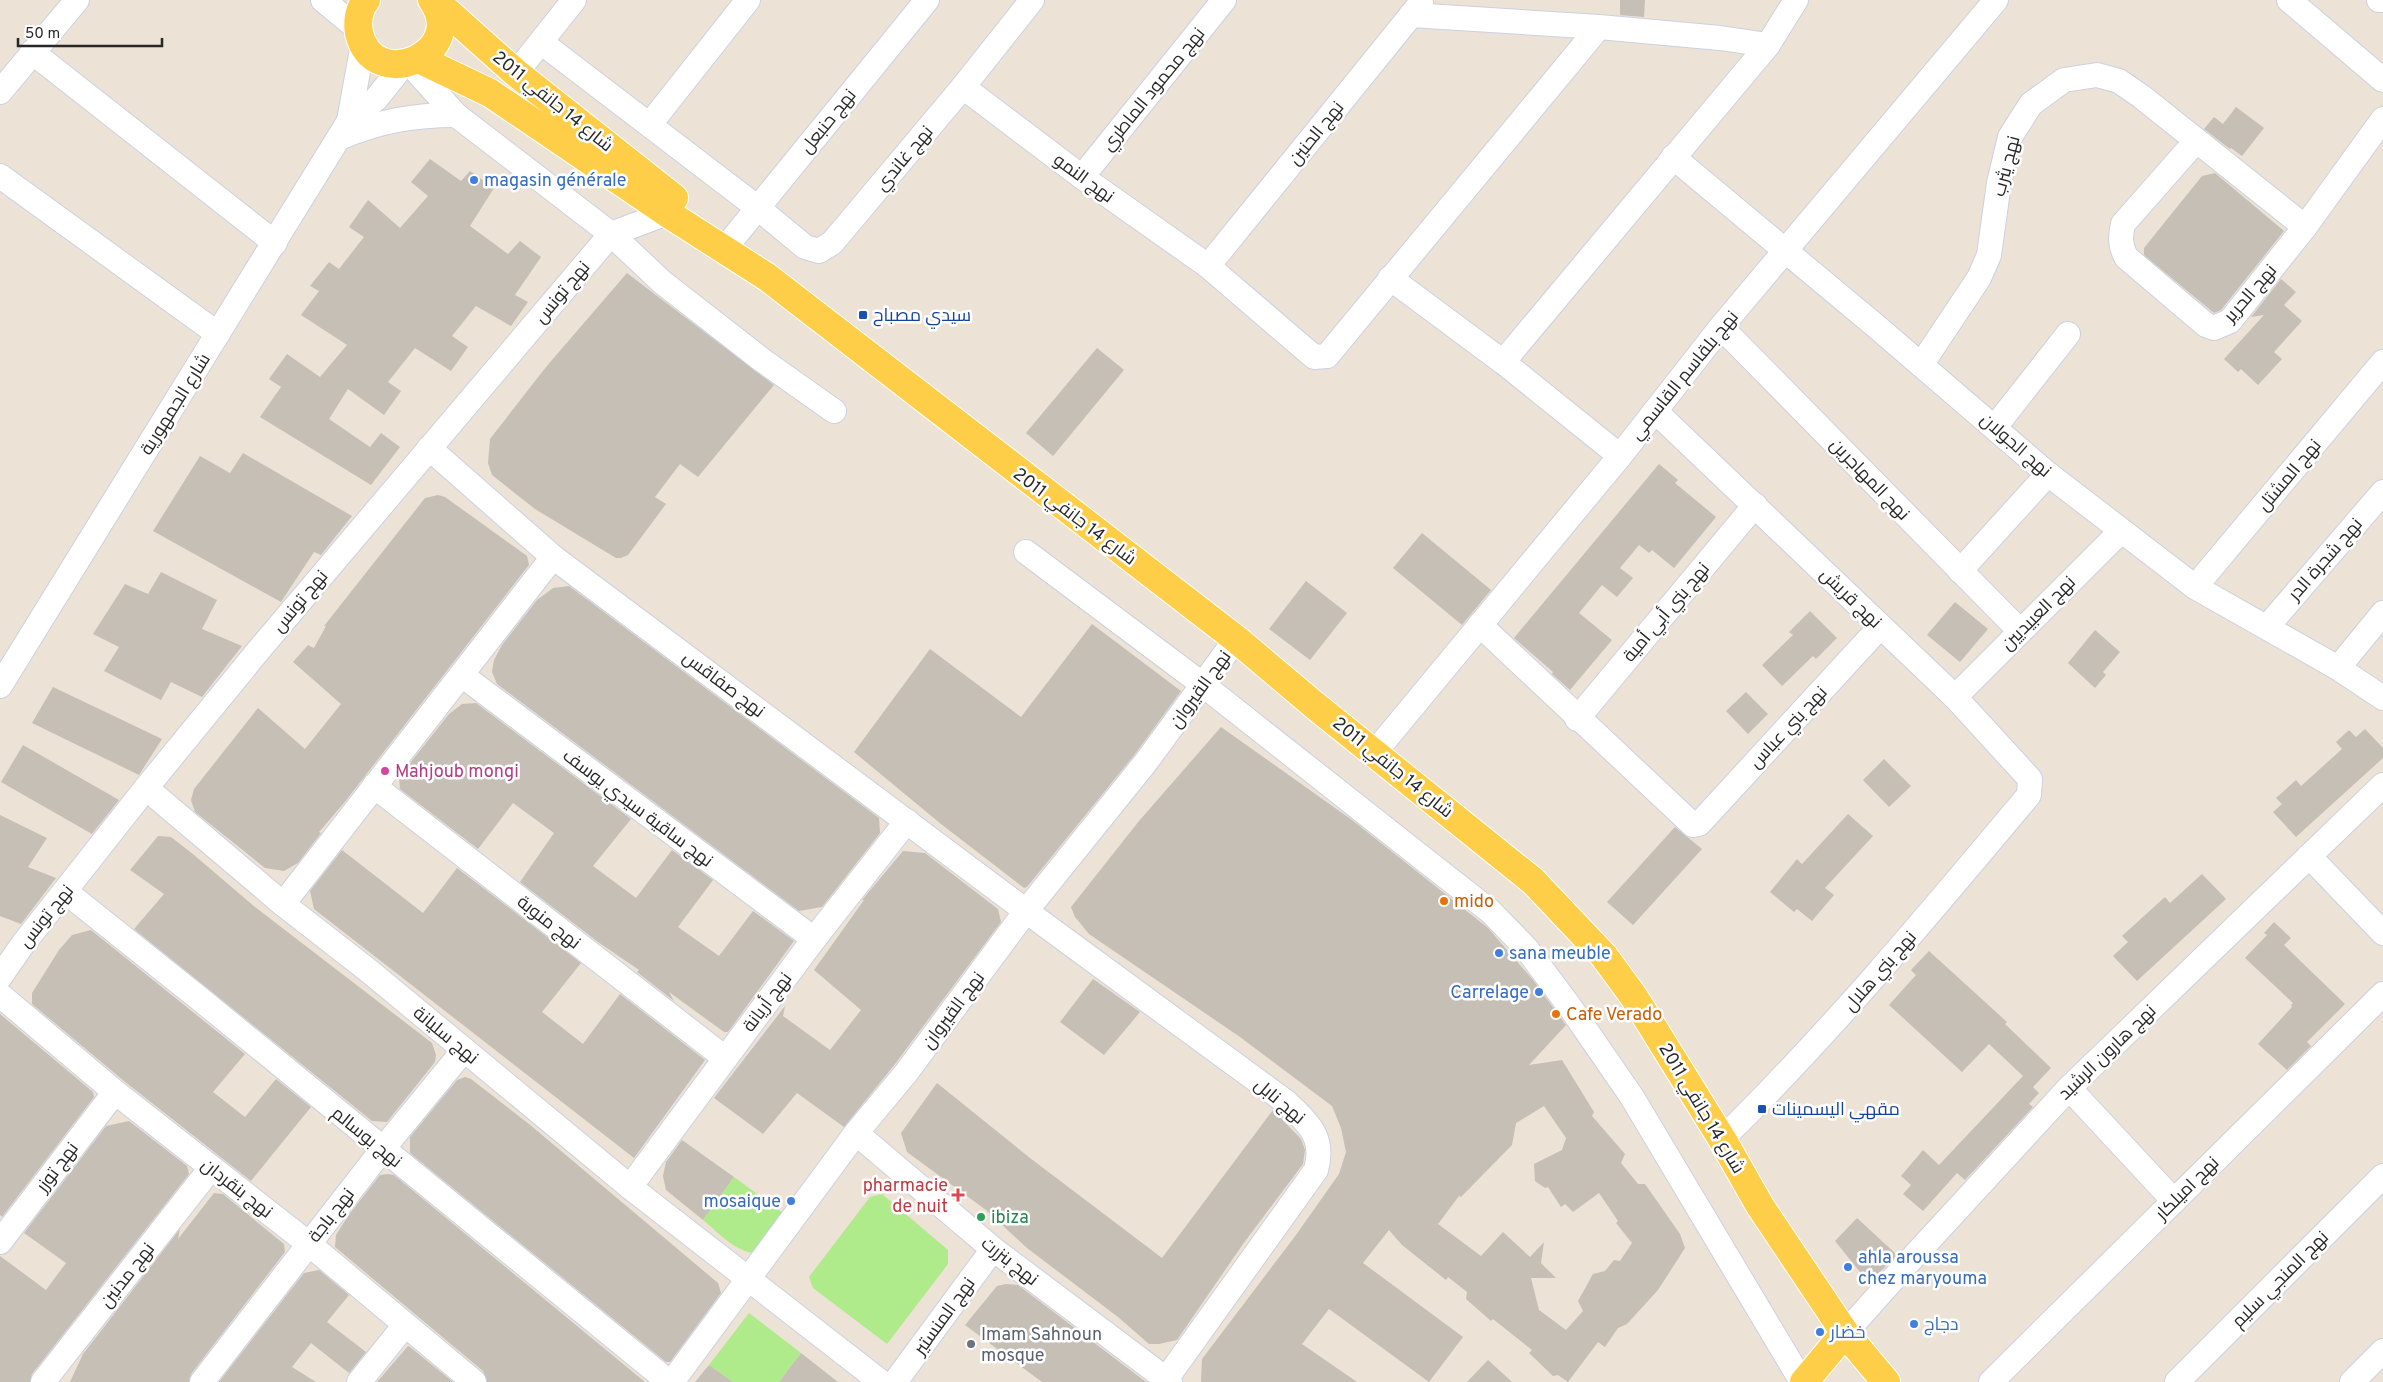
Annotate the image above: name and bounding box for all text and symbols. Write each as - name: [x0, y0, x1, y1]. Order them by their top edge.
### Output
- scale bar: [18, 15, 161, 47]
- street label: نهج محمود الماطري: [1097, 24, 1212, 157]
- text: 50 m: [25, 25, 60, 44]
- street label: شارع 14 جانفي 2011: [486, 46, 617, 159]
- street label: نهج حنبعل: [796, 85, 862, 159]
- street label: نهج الحنين: [1284, 97, 1350, 171]
- street label: نهج غاندي: [871, 121, 940, 197]
- street label: نهج يثرب: [1988, 133, 2027, 199]
- street label: نهج النمو: [1048, 149, 1118, 209]
- place label: magasin générale: [484, 170, 627, 193]
- marker: magasin générale: [468, 174, 480, 186]
- street label: نهج تونس: [530, 257, 596, 329]
- street label: نهج الحرير: [2219, 260, 2283, 329]
- place label: سيدي مصباح: [873, 305, 971, 329]
- street label: نهج بلقاسم القاسمي: [1626, 307, 1745, 446]
- marker: سيدي مصباح: [857, 309, 869, 321]
- street label: شارع الجمهورية: [136, 350, 217, 460]
- street label: نهج الجولان: [1975, 409, 2055, 483]
- street label: نهج المهاجرين: [1824, 434, 1914, 526]
- street label: نهج المشتل: [2253, 435, 2327, 517]
- street label: شارع 14 جانفي 2011: [1007, 463, 1140, 572]
- street label: نهج شجرة الدر: [2283, 514, 2368, 607]
- street label: نهج بني أبي أمية: [1618, 558, 1716, 668]
- street label: نهج قريش: [1814, 564, 1886, 634]
- street label: نهج تونس: [268, 566, 334, 638]
- street label: نهج العبيديين: [1997, 572, 2081, 656]
- street label: نهج القيروان: [1165, 646, 1237, 733]
- street label: نهج صفاقس: [677, 647, 769, 724]
- street label: نهج بني عباس: [1745, 682, 1834, 775]
- street label: شارع 14 جانفي 2011: [1326, 712, 1457, 825]
- street label: نهج ساقية سيدي يوسف: [557, 745, 717, 874]
- place label: Mahjoub mongi: [395, 761, 519, 784]
- marker: Mahjoub mongi: [379, 765, 391, 777]
- street label: نهج تونس: [15, 881, 80, 953]
- street label: نهج منوبة: [512, 891, 585, 955]
- place label: mido: [1454, 891, 1494, 914]
- marker: mido: [1438, 895, 1450, 907]
- street label: نهج بني هلال: [1840, 927, 1923, 1018]
- place label: sana meuble: [1509, 943, 1611, 966]
- marker: sana meuble: [1493, 947, 1505, 959]
- street label: نهج أريانة: [738, 968, 798, 1037]
- street label: نهج القيروان: [918, 968, 991, 1054]
- place label: Carrelage: [1450, 982, 1529, 1005]
- marker: Carrelage: [1533, 986, 1545, 998]
- street label: نهج هارون الرشيد: [2054, 1000, 2162, 1106]
- street label: نهج سليانة: [408, 1002, 482, 1070]
- place label: Cafe Verado: [1566, 1004, 1662, 1027]
- marker: Cafe Verado: [1550, 1008, 1562, 1020]
- street label: شارع 14 جانفي 2011: [1652, 1039, 1749, 1179]
- street label: نهج نابل: [1249, 1074, 1309, 1130]
- place label: مقهي اليسمينات: [1772, 1099, 1900, 1123]
- street label: نهج بوسالم: [326, 1103, 406, 1174]
- marker: مقهي اليسمينات: [1756, 1103, 1768, 1115]
- street label: نهج توزر: [31, 1138, 85, 1198]
- street label: نهج اميلكار: [2150, 1152, 2225, 1227]
- street label: نهج بنقردان: [196, 1154, 277, 1224]
- place label: pharmacie de nuit: [863, 1175, 948, 1219]
- street label: نهج باجة: [304, 1184, 361, 1248]
- marker: pharmacie de nuit: [952, 1189, 964, 1201]
- place label: mosaique: [703, 1191, 781, 1214]
- marker: mosaique: [785, 1195, 797, 1207]
- place label: ibiza: [991, 1207, 1029, 1230]
- marker: ibiza: [975, 1211, 987, 1223]
- street label: نهج المنجي سليم: [2228, 1227, 2335, 1334]
- street label: نهج بنزرت: [976, 1233, 1042, 1292]
- street label: نهج مدنين: [96, 1239, 161, 1313]
- place label: ahla aroussa chez maryouma: [1858, 1247, 1987, 1291]
- marker: ahla aroussa chez maryouma: [1842, 1261, 1854, 1273]
- street label: نهج المنستير: [909, 1273, 981, 1361]
- place label: دجاج: [1924, 1314, 1958, 1337]
- marker: دجاج: [1908, 1318, 1920, 1330]
- place label: خضار: [1829, 1322, 1865, 1345]
- place label: Imam Sahnoun mosque: [981, 1324, 1102, 1368]
- marker: خضار: [1814, 1326, 1826, 1338]
- marker: Imam Sahnoun mosque: [965, 1338, 977, 1350]

